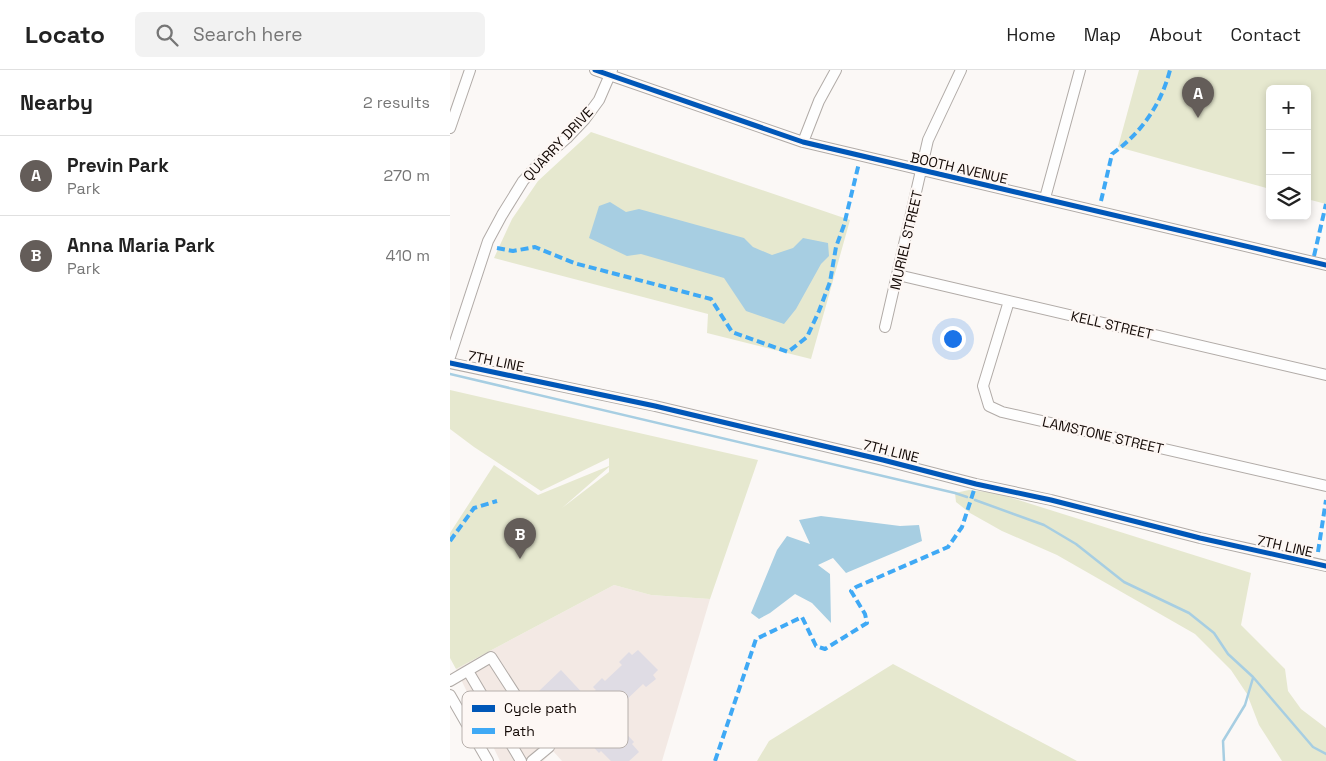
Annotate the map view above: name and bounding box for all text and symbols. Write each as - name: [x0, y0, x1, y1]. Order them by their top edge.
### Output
- search box: [135, 12, 485, 57]
- text: Locato: [25, 19, 105, 50]
- icon: search: [153, 21, 181, 49]
- text: Search here: [193, 22, 302, 47]
- text: Home: [1007, 23, 1056, 46]
- text: Map: [1084, 23, 1121, 46]
- text: About: [1149, 23, 1203, 46]
- text: Contact: [1231, 23, 1301, 46]
- pin: A: [1182, 77, 1214, 118]
- map controls: [1266, 85, 1311, 220]
- button: +: [1266, 85, 1311, 130]
- text: Nearby: [20, 89, 93, 116]
- text: 2 results: [363, 92, 430, 113]
- street label: QUARRY DRIVE: [519, 103, 597, 185]
- button: −: [1266, 130, 1311, 175]
- street label: BOOTH AVENUE: [908, 148, 1010, 188]
- text: Previn Park: [67, 153, 169, 178]
- text: A: [31, 165, 41, 186]
- text: 270 m: [383, 165, 430, 186]
- button: layers: [1266, 175, 1311, 220]
- text: Park: [67, 178, 100, 199]
- street label: MURIEL STREET: [886, 188, 926, 292]
- text: Anna Maria Park: [67, 233, 215, 258]
- text: B: [31, 245, 41, 266]
- text: 410 m: [386, 245, 430, 266]
- text: Park: [67, 258, 100, 279]
- street label: KELL STREET: [1069, 307, 1155, 343]
- your location: [940, 326, 966, 352]
- street label: 7TH LINE: [466, 346, 526, 376]
- street label: LAMSTONE STREET: [1041, 412, 1165, 458]
- street label: 7TH LINE: [861, 435, 921, 467]
- pin: B: [504, 518, 536, 559]
- street label: 7TH LINE: [1255, 531, 1315, 561]
- legend: [462, 691, 628, 748]
- text: Cycle path: [504, 699, 577, 717]
- text: Path: [504, 722, 535, 740]

